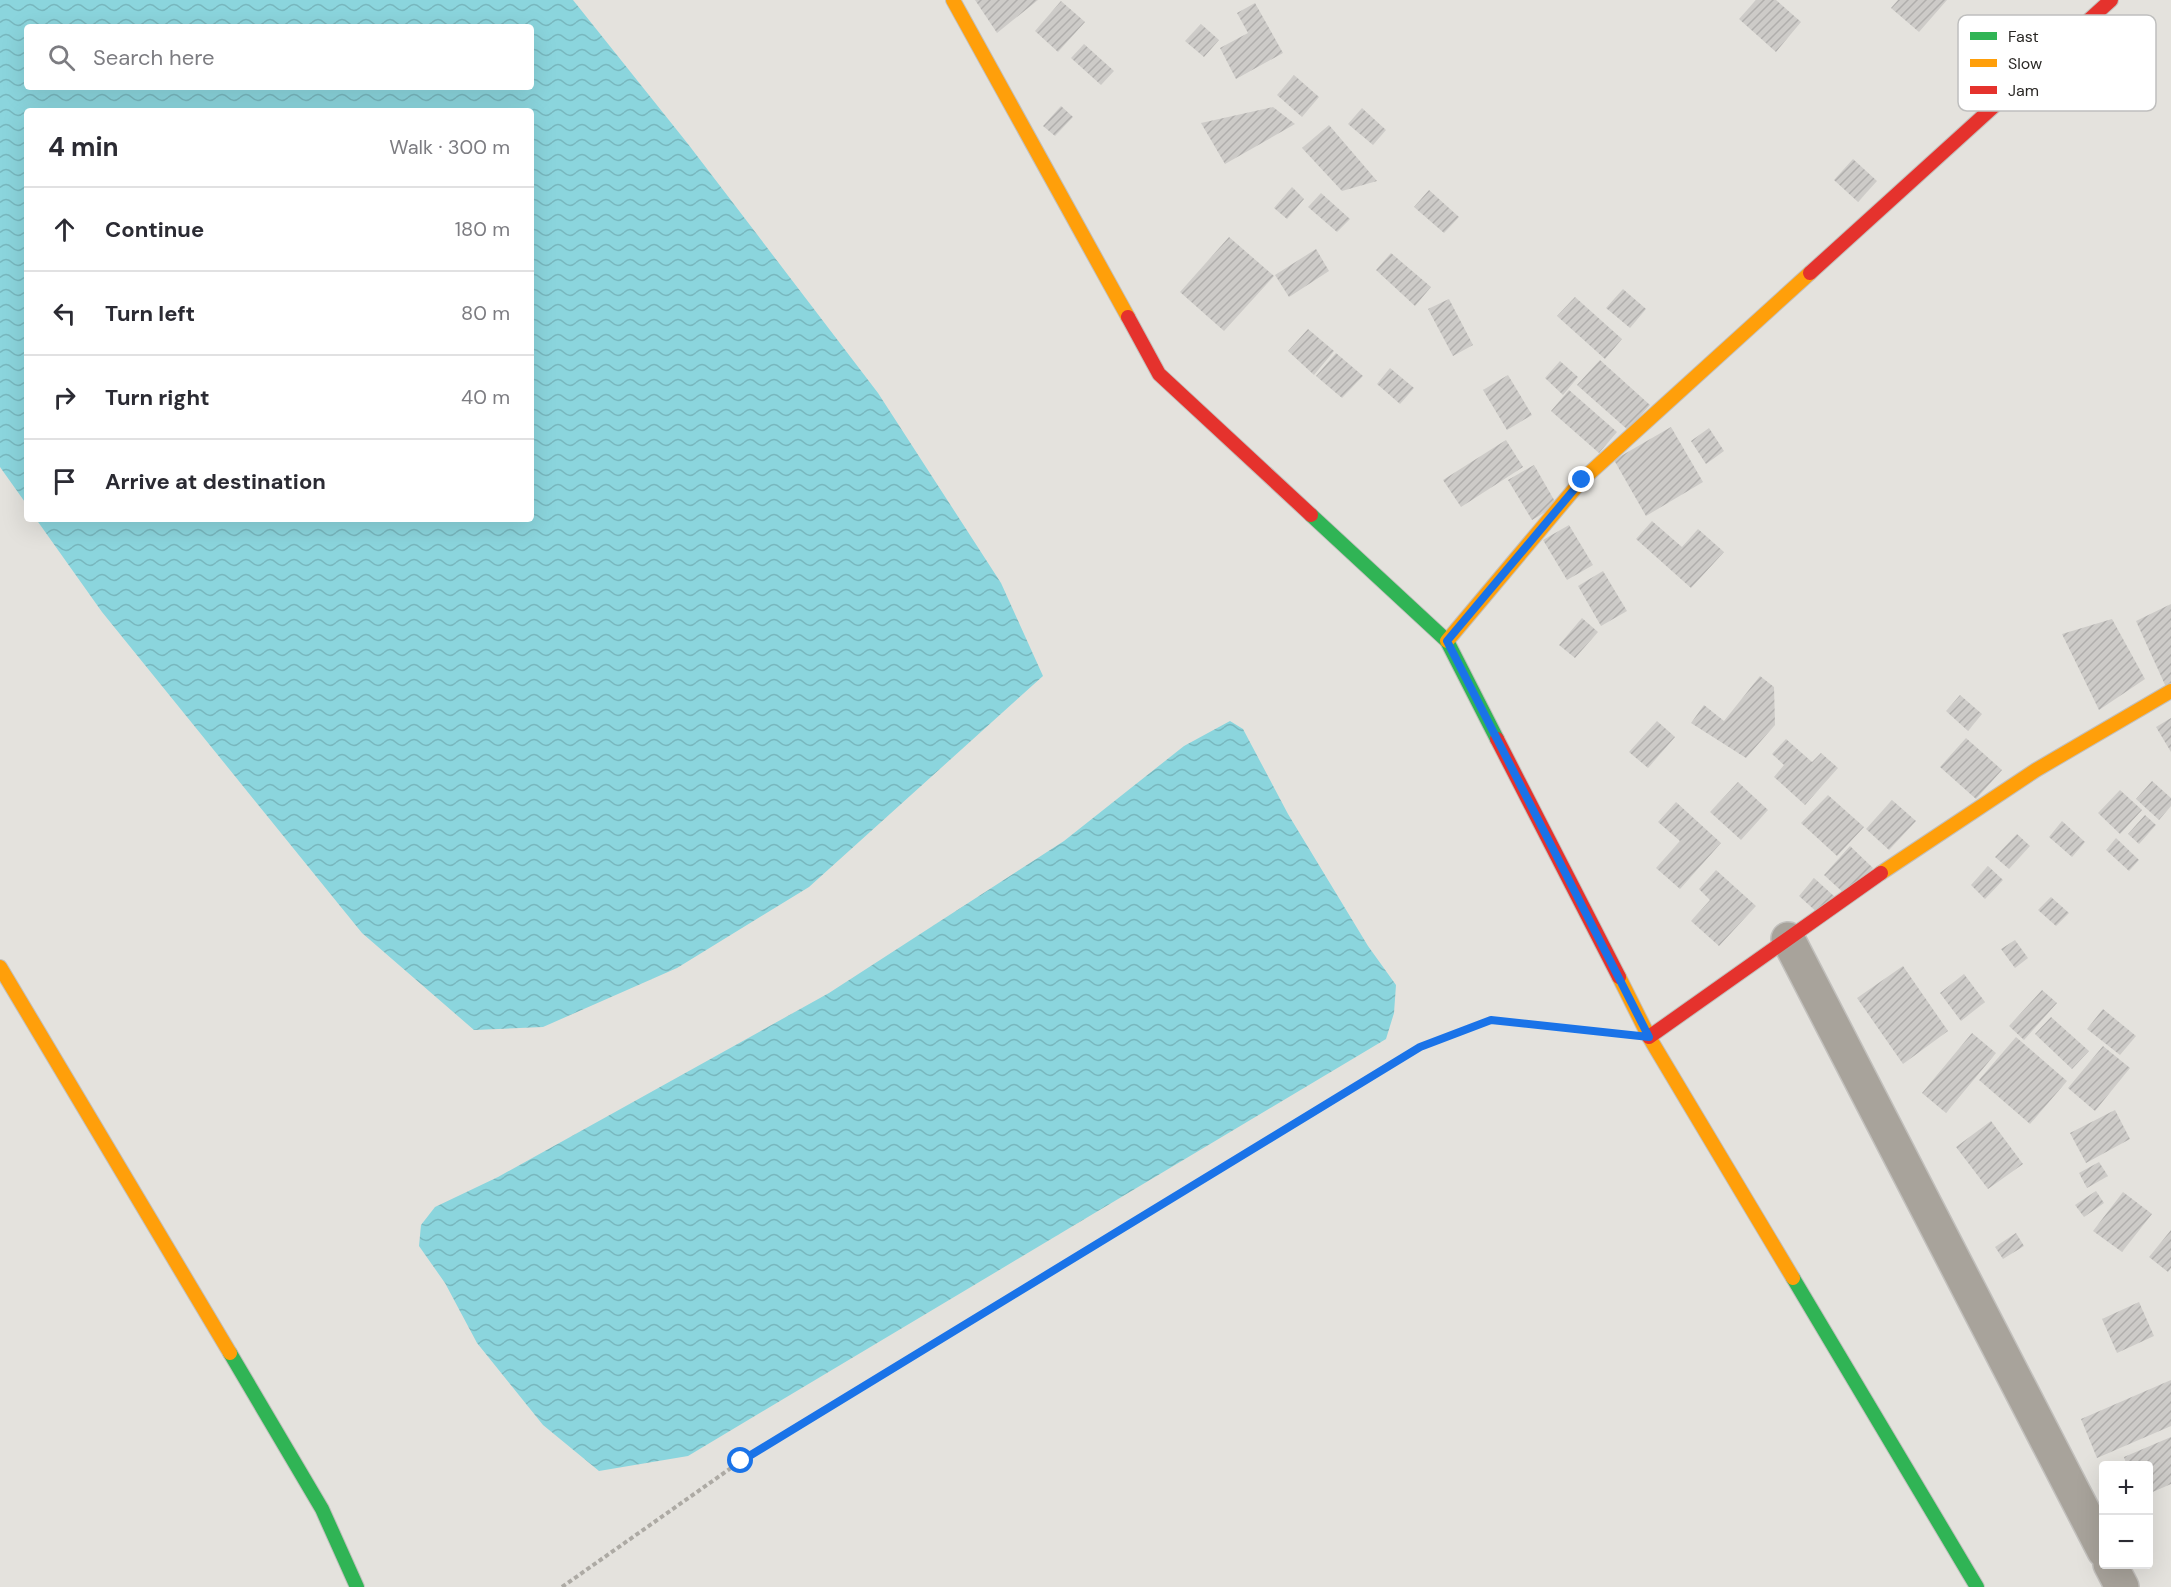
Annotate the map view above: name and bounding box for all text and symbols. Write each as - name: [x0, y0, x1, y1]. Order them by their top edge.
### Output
- legend: [1958, 15, 2156, 111]
- search box: [24, 24, 534, 90]
- text: Fast: [2008, 26, 2039, 47]
- icon: search: [45, 41, 78, 74]
- text: Search here: [93, 43, 214, 72]
- text: Slow: [2008, 53, 2042, 74]
- text: Jam: [2008, 80, 2039, 101]
- text: 4 min: [48, 130, 119, 164]
- text: Walk · 300 m: [389, 134, 510, 160]
- icon: ahead: [48, 213, 81, 246]
- text: Continue: [105, 215, 204, 244]
- text: 180 m: [455, 216, 510, 242]
- icon: left: [48, 297, 81, 330]
- text: Turn left: [105, 299, 195, 328]
- text: 80 m: [461, 300, 510, 326]
- icon: right: [48, 381, 81, 414]
- text: Turn right: [105, 383, 210, 412]
- text: 40 m: [461, 384, 510, 410]
- icon: arrive: [48, 465, 81, 498]
- route end: [1568, 466, 1594, 492]
- text: Arrive at destination: [105, 467, 326, 496]
- route start: [727, 1447, 753, 1473]
- map controls: [2099, 1461, 2153, 1569]
- button: +: [2099, 1461, 2153, 1515]
- button: −: [2099, 1515, 2153, 1569]

